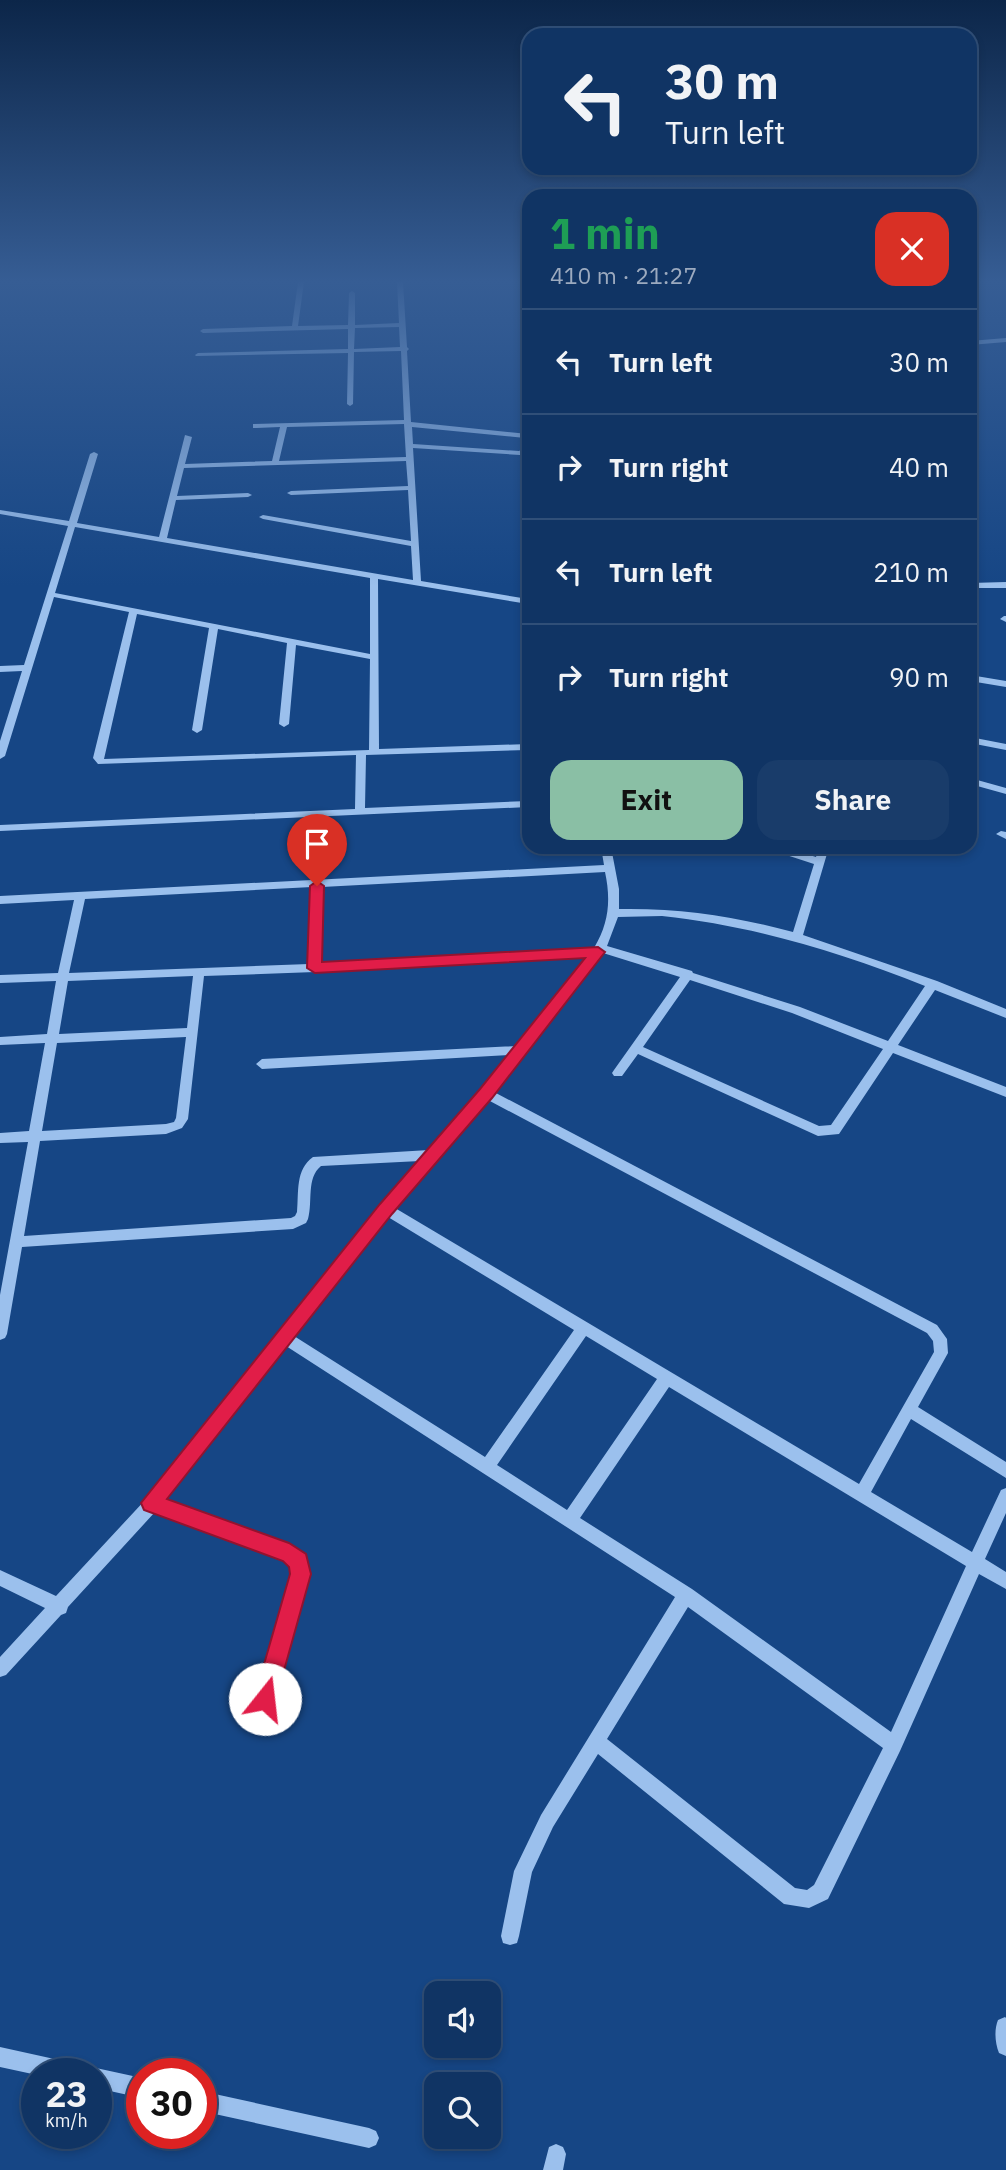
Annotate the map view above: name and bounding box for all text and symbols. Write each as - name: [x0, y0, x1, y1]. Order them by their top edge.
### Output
- text: 30 m: [665, 49, 779, 112]
- icon: left: [550, 56, 641, 147]
- text: Turn left: [665, 111, 785, 153]
- text: 1 min: [550, 206, 660, 261]
- button: close: [875, 212, 949, 286]
- text: 410 m · 21:27: [550, 260, 697, 290]
- icon: left: [550, 343, 588, 381]
- text: Turn left: [609, 345, 712, 379]
- text: 30 m: [889, 345, 949, 379]
- icon: right: [550, 448, 588, 486]
- text: Turn right: [609, 450, 728, 484]
- text: 40 m: [889, 450, 949, 484]
- icon: left: [550, 553, 588, 591]
- text: Turn left: [609, 555, 712, 589]
- text: 210 m: [873, 555, 949, 589]
- icon: right: [550, 658, 588, 696]
- text: Turn right: [609, 660, 728, 694]
- text: 90 m: [889, 660, 949, 694]
- button: Exit: [550, 760, 743, 840]
- button: Share: [757, 760, 949, 840]
- pin: [287, 814, 347, 886]
- icon: arrive: [298, 825, 336, 863]
- position arrow: [228, 1662, 302, 1736]
- map controls: [424, 1981, 501, 2149]
- button: sound: [424, 1981, 501, 2058]
- speed limit sign: 30: [126, 2058, 217, 2149]
- text: 23: [45, 2071, 88, 2117]
- button: search: [424, 2072, 501, 2149]
- text: km/h: [45, 2109, 88, 2132]

